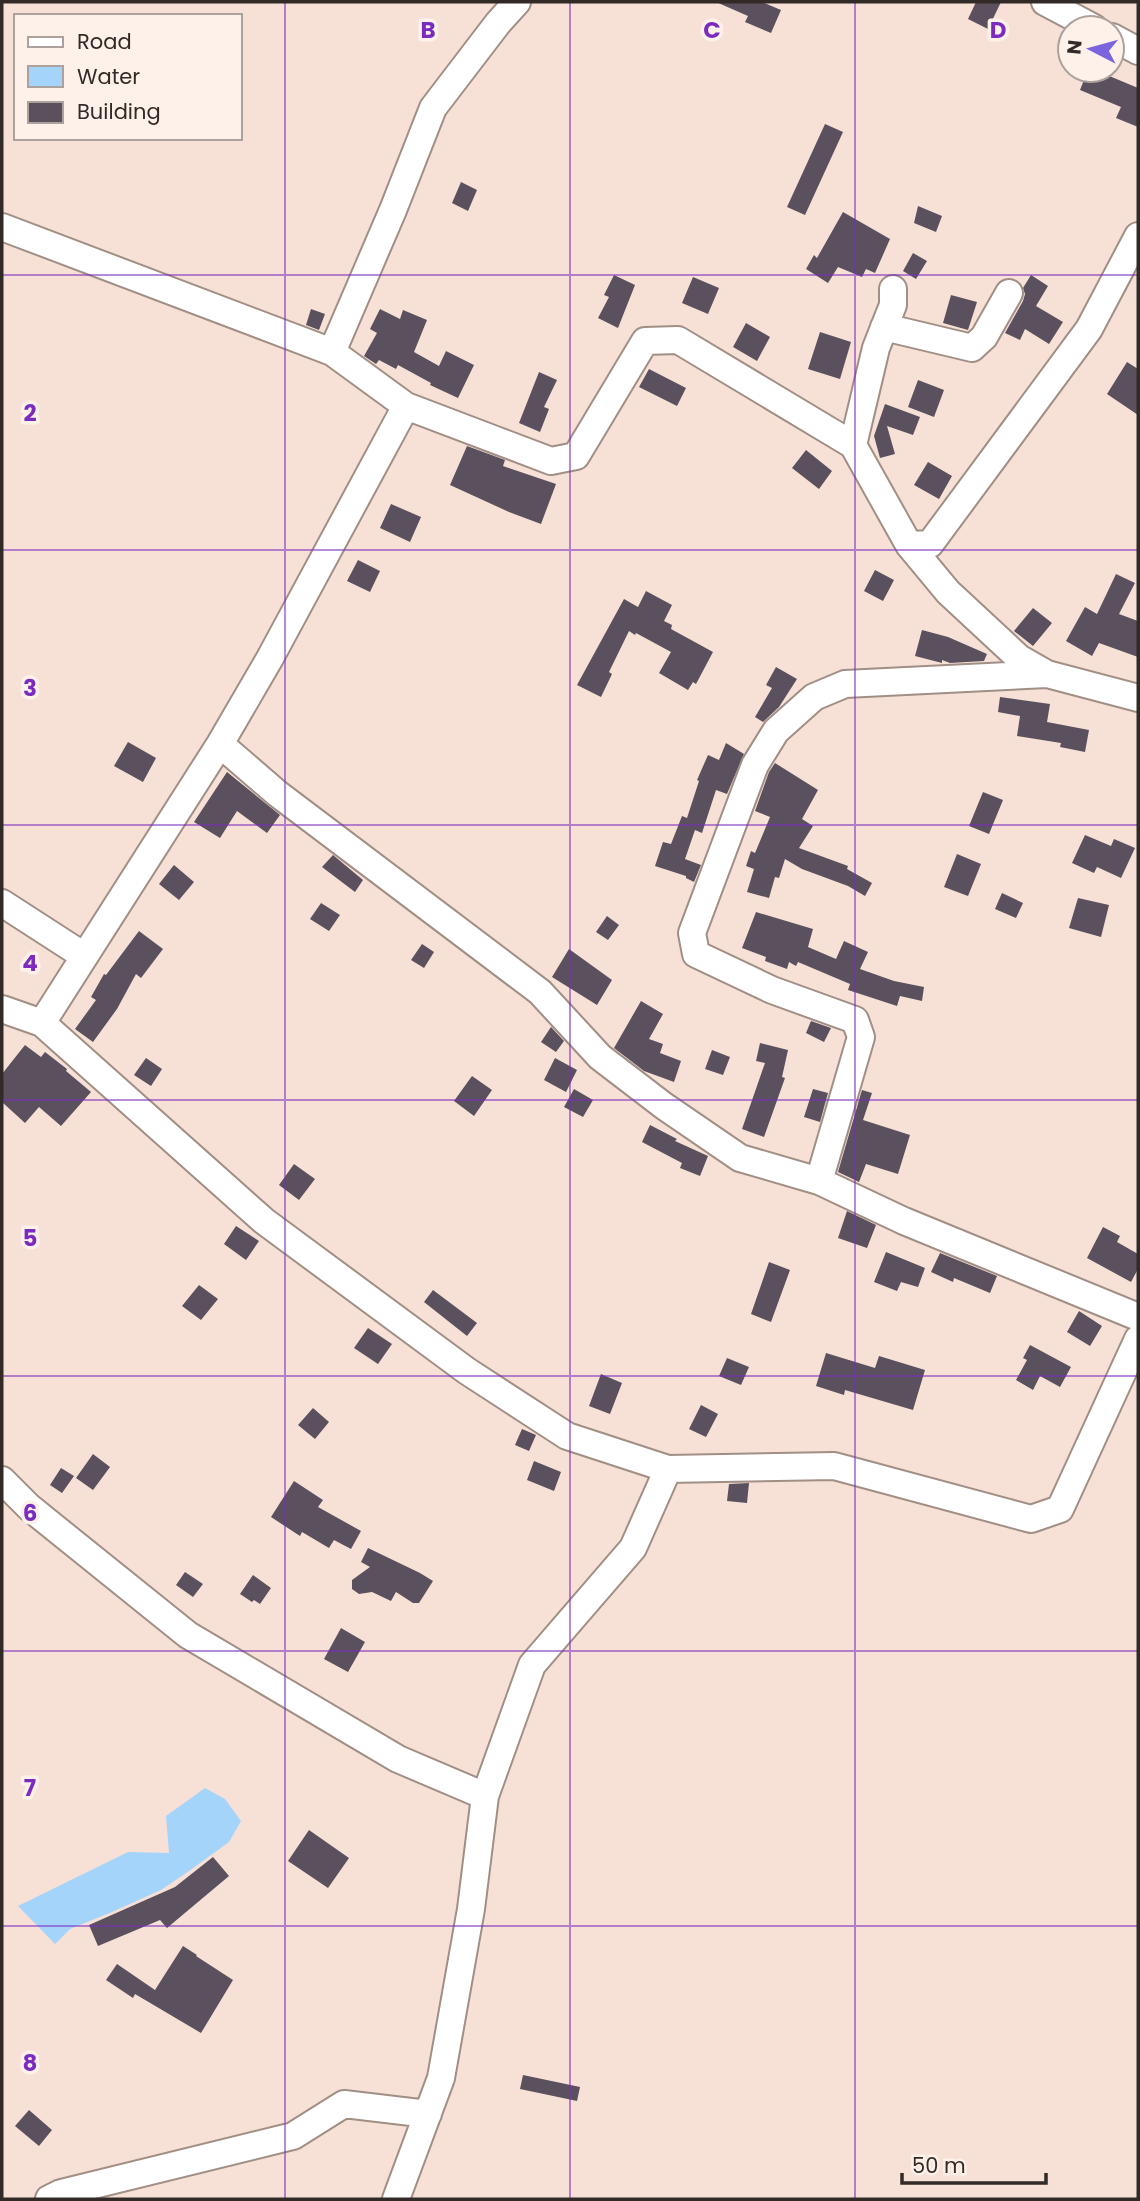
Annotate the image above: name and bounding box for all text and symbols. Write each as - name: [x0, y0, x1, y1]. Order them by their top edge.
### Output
- legend: [14, 14, 242, 140]
- text: B: [420, 14, 436, 46]
- text: C: [703, 14, 721, 46]
- text: D: [990, 14, 1006, 46]
- north arrow: [1056, 14, 1126, 84]
- text: Road: [77, 27, 132, 56]
- text: N: [1060, 39, 1089, 56]
- text: Water: [77, 62, 140, 91]
- text: Building: [77, 97, 161, 126]
- text: 2: [23, 397, 37, 429]
- text: 3: [23, 672, 37, 704]
- text: 4: [22, 947, 38, 979]
- text: 5: [23, 1222, 37, 1254]
- text: 6: [23, 1497, 37, 1529]
- text: 7: [24, 1772, 36, 1804]
- text: 8: [23, 2047, 37, 2079]
- scale bar: [902, 2142, 1046, 2186]
- text: 50 m: [912, 2151, 966, 2180]

